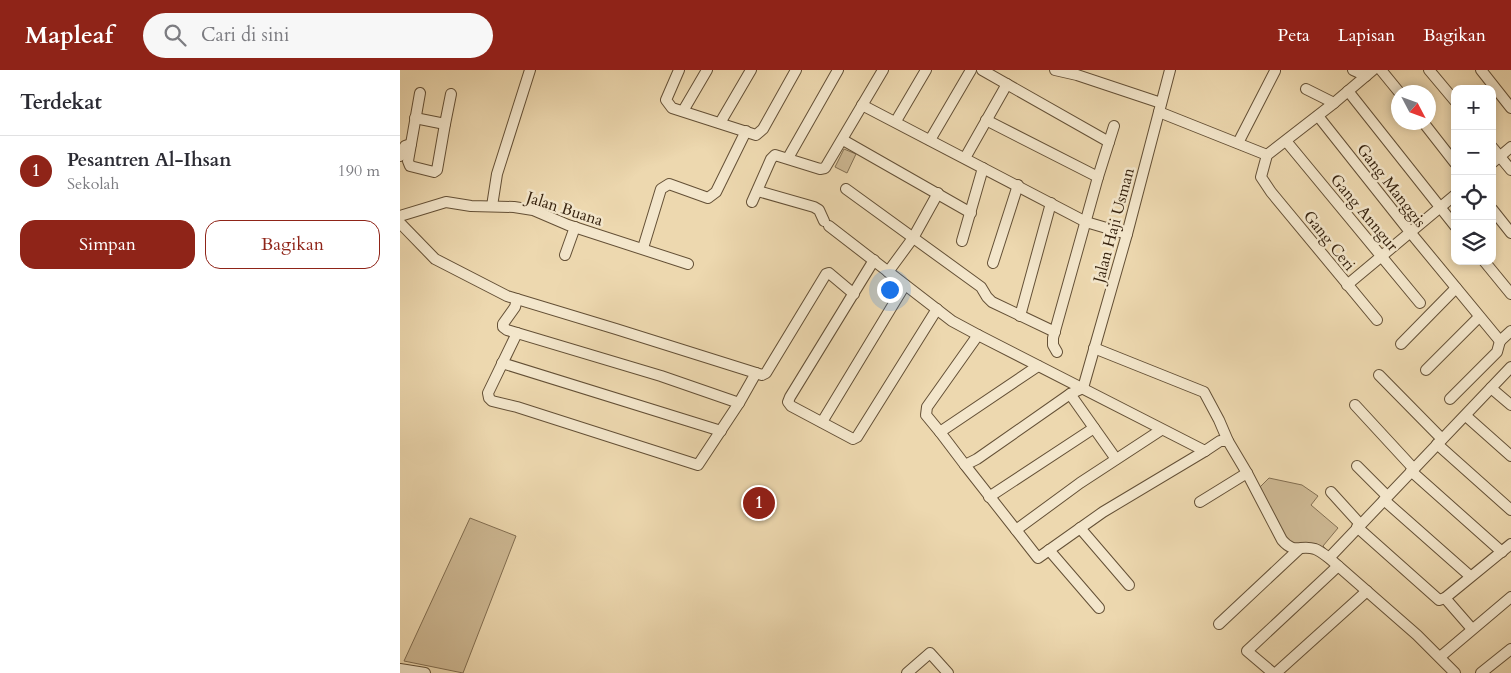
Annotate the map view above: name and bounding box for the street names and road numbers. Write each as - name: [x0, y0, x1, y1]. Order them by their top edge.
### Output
- street label: Gang Manggis: [1352, 139, 1431, 232]
- street label: Jalan Haji Usman: [1088, 165, 1140, 287]
- street label: Gang Anngur: [1325, 169, 1403, 256]
- street label: Jalan Buana: [522, 186, 606, 232]
- street label: Gang Ceri: [1298, 206, 1361, 276]

